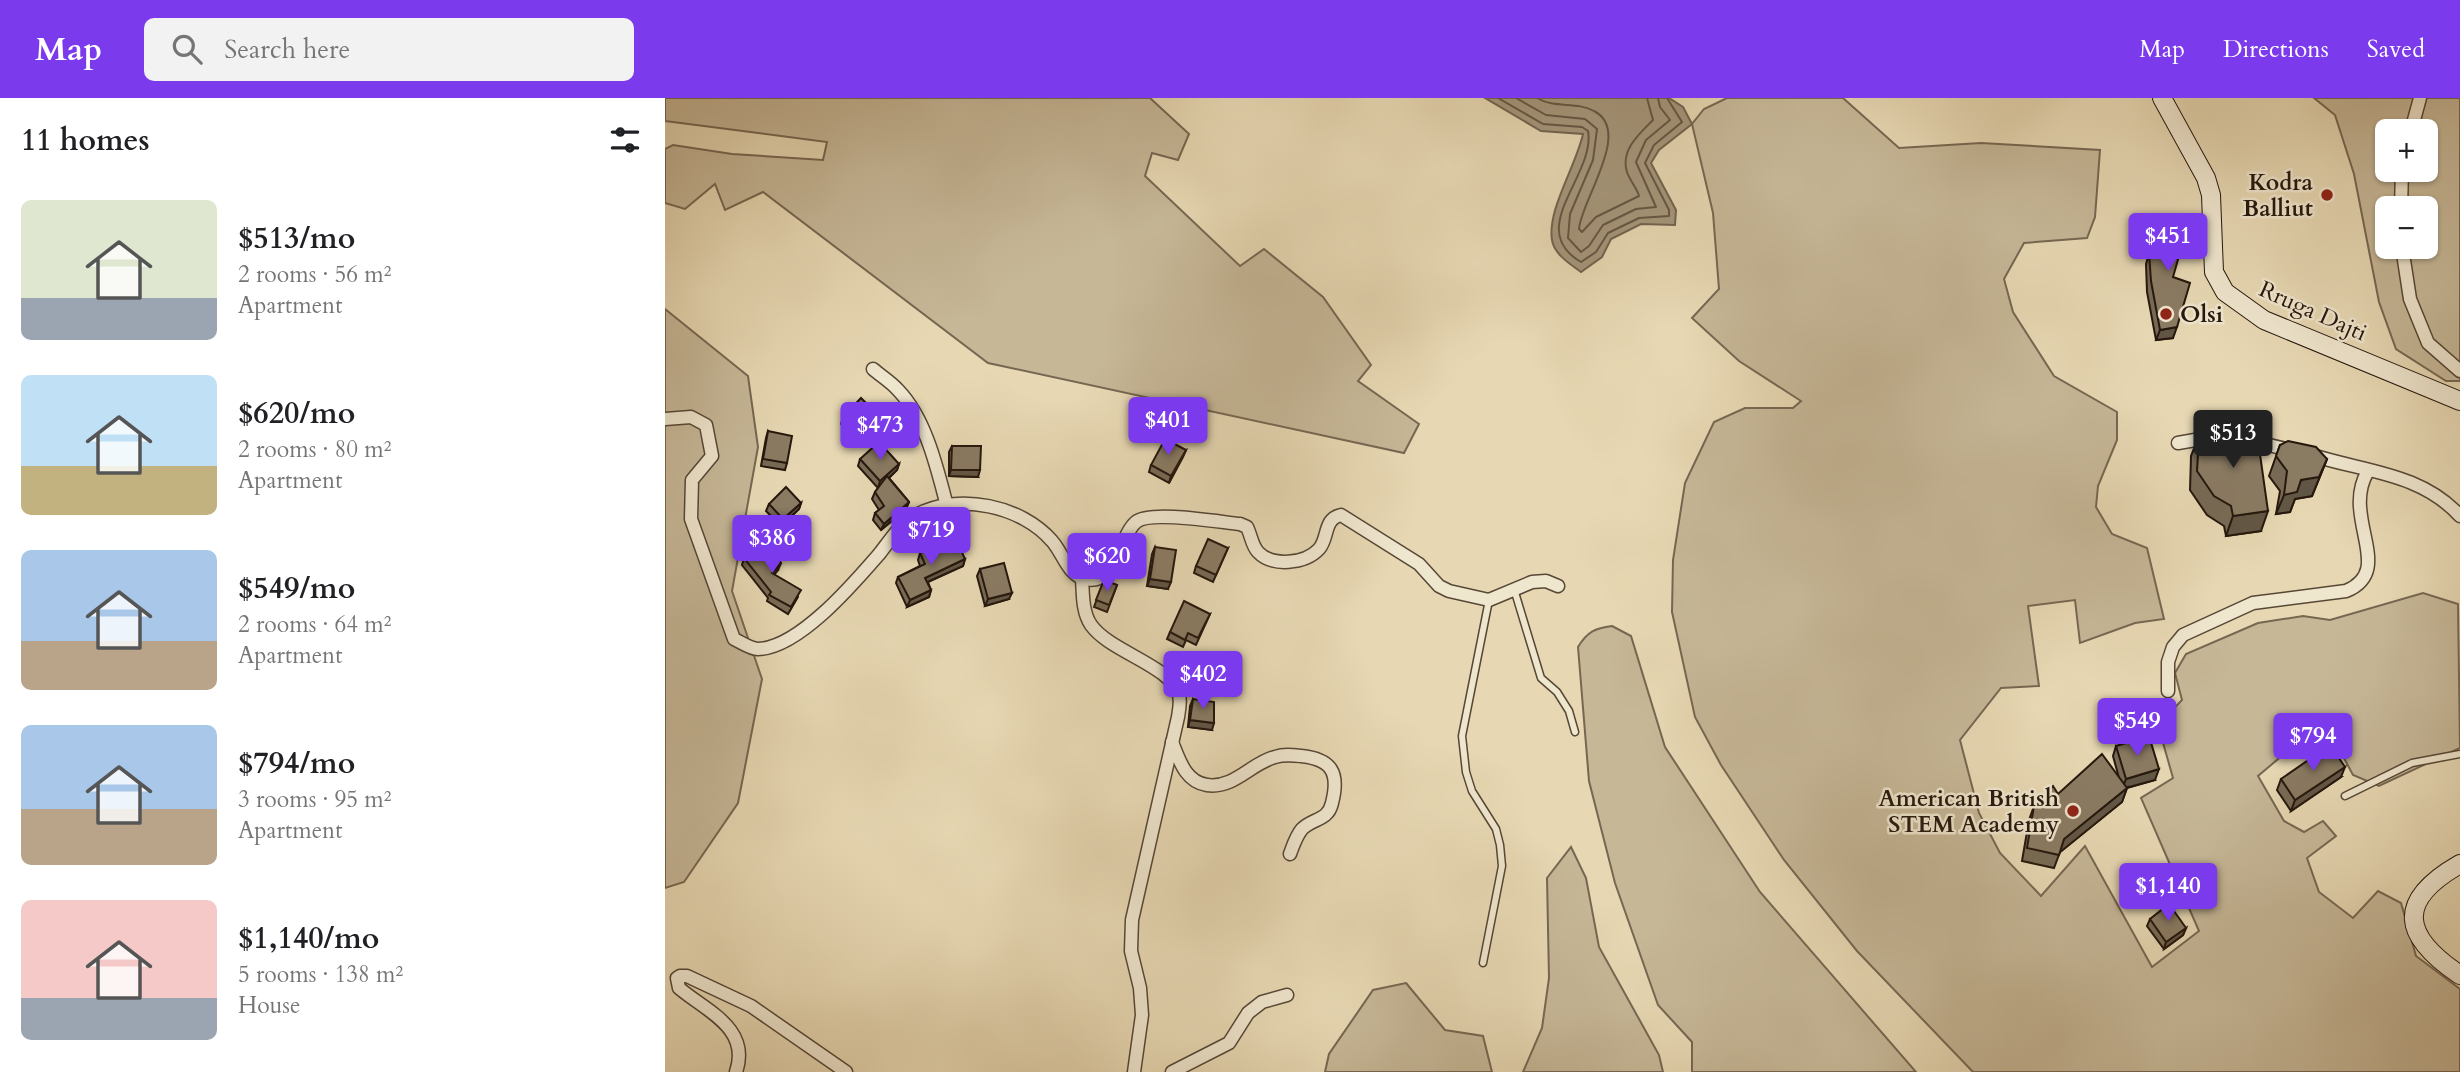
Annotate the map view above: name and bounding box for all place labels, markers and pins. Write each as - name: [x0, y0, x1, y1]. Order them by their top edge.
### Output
- place label: Kodra Balliut: [2243, 167, 2314, 224]
- marker: Kodra Balliut: [2319, 187, 2335, 203]
- pin: $451: [2127, 214, 2209, 273]
- place label: Olsi: [2180, 299, 2223, 330]
- marker: Olsi: [2158, 306, 2174, 322]
- pin: $401: [1127, 398, 1209, 457]
- pin: $473: [839, 402, 921, 462]
- pin: $513: [2192, 410, 2274, 470]
- pin: $719: [890, 508, 972, 567]
- pin: $386: [731, 516, 813, 575]
- pin: $620: [1066, 533, 1148, 593]
- pin: $402: [1162, 652, 1244, 711]
- pin: $549: [2096, 698, 2178, 758]
- pin: $794: [2272, 714, 2354, 773]
- place label: American British STEM Academy: [1879, 783, 2059, 840]
- marker: American British STEM Academy: [2065, 803, 2081, 819]
- pin: $1,140: [2111, 864, 2225, 923]

